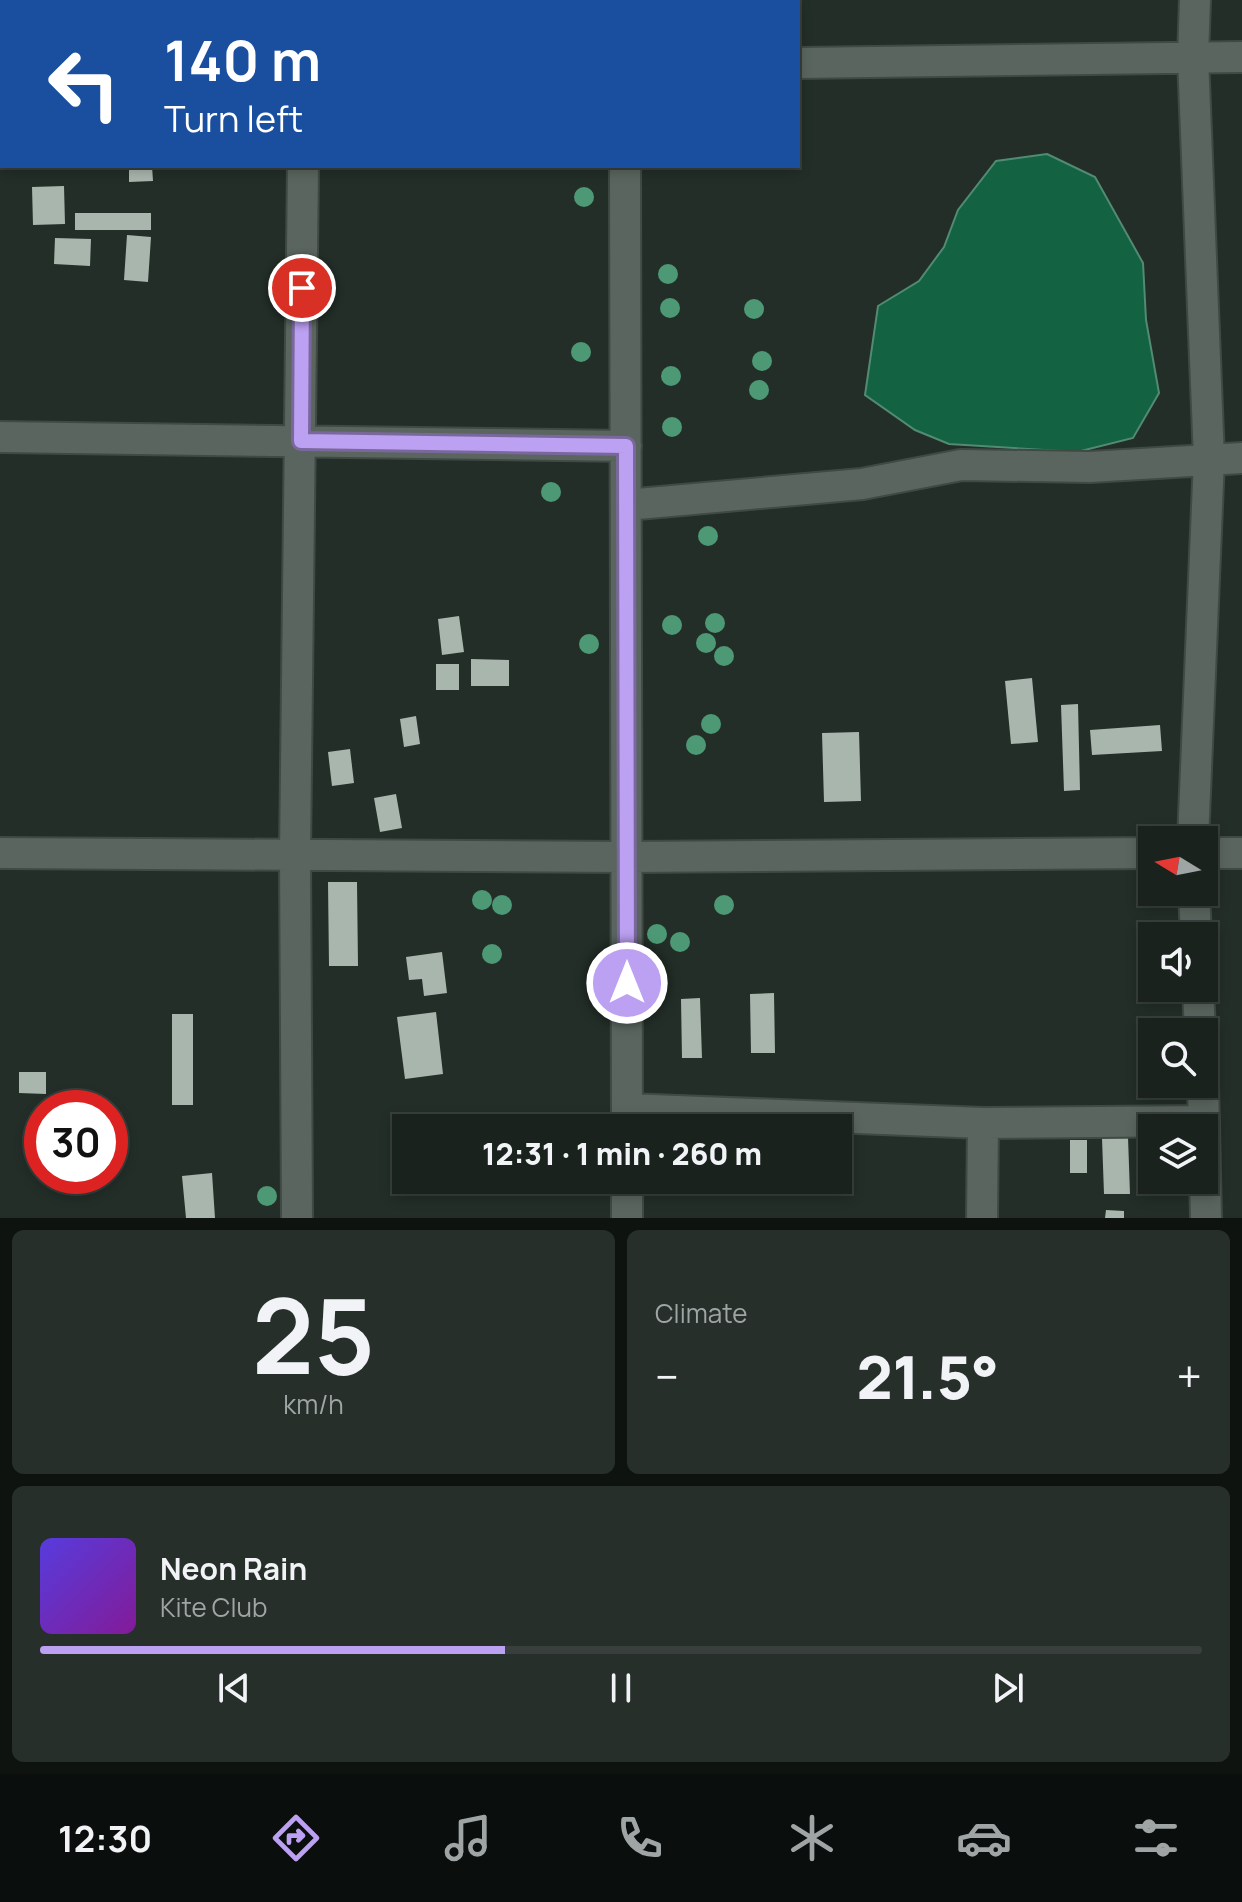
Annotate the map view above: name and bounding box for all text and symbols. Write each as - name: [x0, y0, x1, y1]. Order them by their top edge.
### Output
- text: 140 m: [164, 21, 321, 98]
- icon: left: [32, 32, 136, 136]
- text: Turn left: [164, 94, 303, 143]
- pin: [268, 254, 336, 322]
- icon: arrive: [280, 266, 324, 310]
- north arrow: [1138, 826, 1218, 906]
- map controls: [1138, 826, 1218, 1194]
- button: sound: [1138, 922, 1218, 1002]
- position arrow: [585, 941, 669, 1025]
- button: search: [1138, 1018, 1218, 1098]
- speed limit sign: 30: [24, 1090, 128, 1194]
- button: layers: [1138, 1114, 1218, 1194]
- text: 12:31 · 1 min · 260 m: [482, 1133, 762, 1174]
- text: 25: [252, 1263, 375, 1405]
- text: Climate: [655, 1295, 747, 1331]
- text: 21.5°: [856, 1335, 999, 1417]
- text: −: [655, 1346, 679, 1406]
- text: +: [1177, 1346, 1202, 1406]
- text: km/h: [283, 1386, 344, 1422]
- text: Neon Rain: [160, 1548, 307, 1589]
- text: Kite Club: [160, 1589, 267, 1625]
- icon: previous: [212, 1666, 256, 1710]
- icon: pause: [599, 1666, 643, 1710]
- icon: next: [986, 1666, 1030, 1710]
- icon: directions: [268, 1810, 324, 1866]
- icon: music: [440, 1810, 496, 1866]
- icon: phone: [612, 1810, 668, 1866]
- icon: climate: [784, 1810, 840, 1866]
- icon: car: [956, 1810, 1012, 1866]
- icon: filters: [1128, 1810, 1184, 1866]
- text: 12:30: [58, 1814, 152, 1863]

